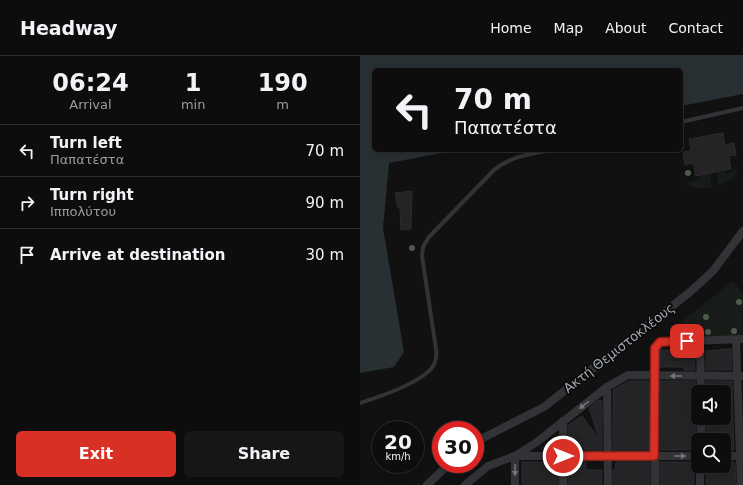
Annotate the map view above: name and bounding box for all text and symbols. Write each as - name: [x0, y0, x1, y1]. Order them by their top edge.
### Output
- text: Headway: [20, 17, 117, 39]
- text: Home: [490, 20, 532, 36]
- text: Map: [554, 20, 583, 36]
- text: About: [605, 20, 647, 36]
- text: Contact: [669, 20, 723, 36]
- text: 06:24: [52, 69, 129, 97]
- text: 1: [185, 69, 201, 97]
- text: 190: [258, 69, 308, 97]
- text: 70 m: [454, 83, 532, 116]
- icon: left: [388, 84, 440, 136]
- text: Arrival: [69, 97, 112, 112]
- text: min: [181, 97, 205, 112]
- text: m: [276, 97, 289, 112]
- text: Παπατέστα: [454, 117, 557, 138]
- text: Turn left: [50, 134, 122, 152]
- icon: left: [16, 140, 38, 162]
- text: 70 m: [306, 142, 344, 160]
- text: Παπατέστα: [50, 152, 124, 167]
- text: Turn right: [50, 186, 134, 204]
- icon: right: [16, 192, 38, 214]
- text: 90 m: [306, 194, 344, 212]
- text: Ιππολύτου: [50, 204, 116, 219]
- icon: arrive: [16, 244, 38, 266]
- text: Arrive at destination: [50, 246, 225, 264]
- text: 30 m: [306, 246, 344, 264]
- street label: Ακτή Θεμιστοκλέους: [561, 300, 677, 396]
- pin: [670, 324, 704, 358]
- icon: arrive: [676, 330, 698, 352]
- one-way arrow: [669, 373, 682, 379]
- map controls: [691, 385, 731, 473]
- button: sound: [691, 385, 731, 425]
- one-way arrow: [579, 400, 590, 409]
- speed limit sign: 30: [432, 421, 484, 473]
- text: 20: [384, 430, 412, 454]
- button: Exit: [16, 431, 176, 477]
- button: Share: [184, 431, 344, 477]
- button: search: [691, 433, 731, 473]
- position arrow: [542, 435, 584, 477]
- text: km/h: [385, 451, 411, 462]
- one-way arrow: [674, 453, 687, 459]
- one-way arrow: [512, 464, 518, 477]

